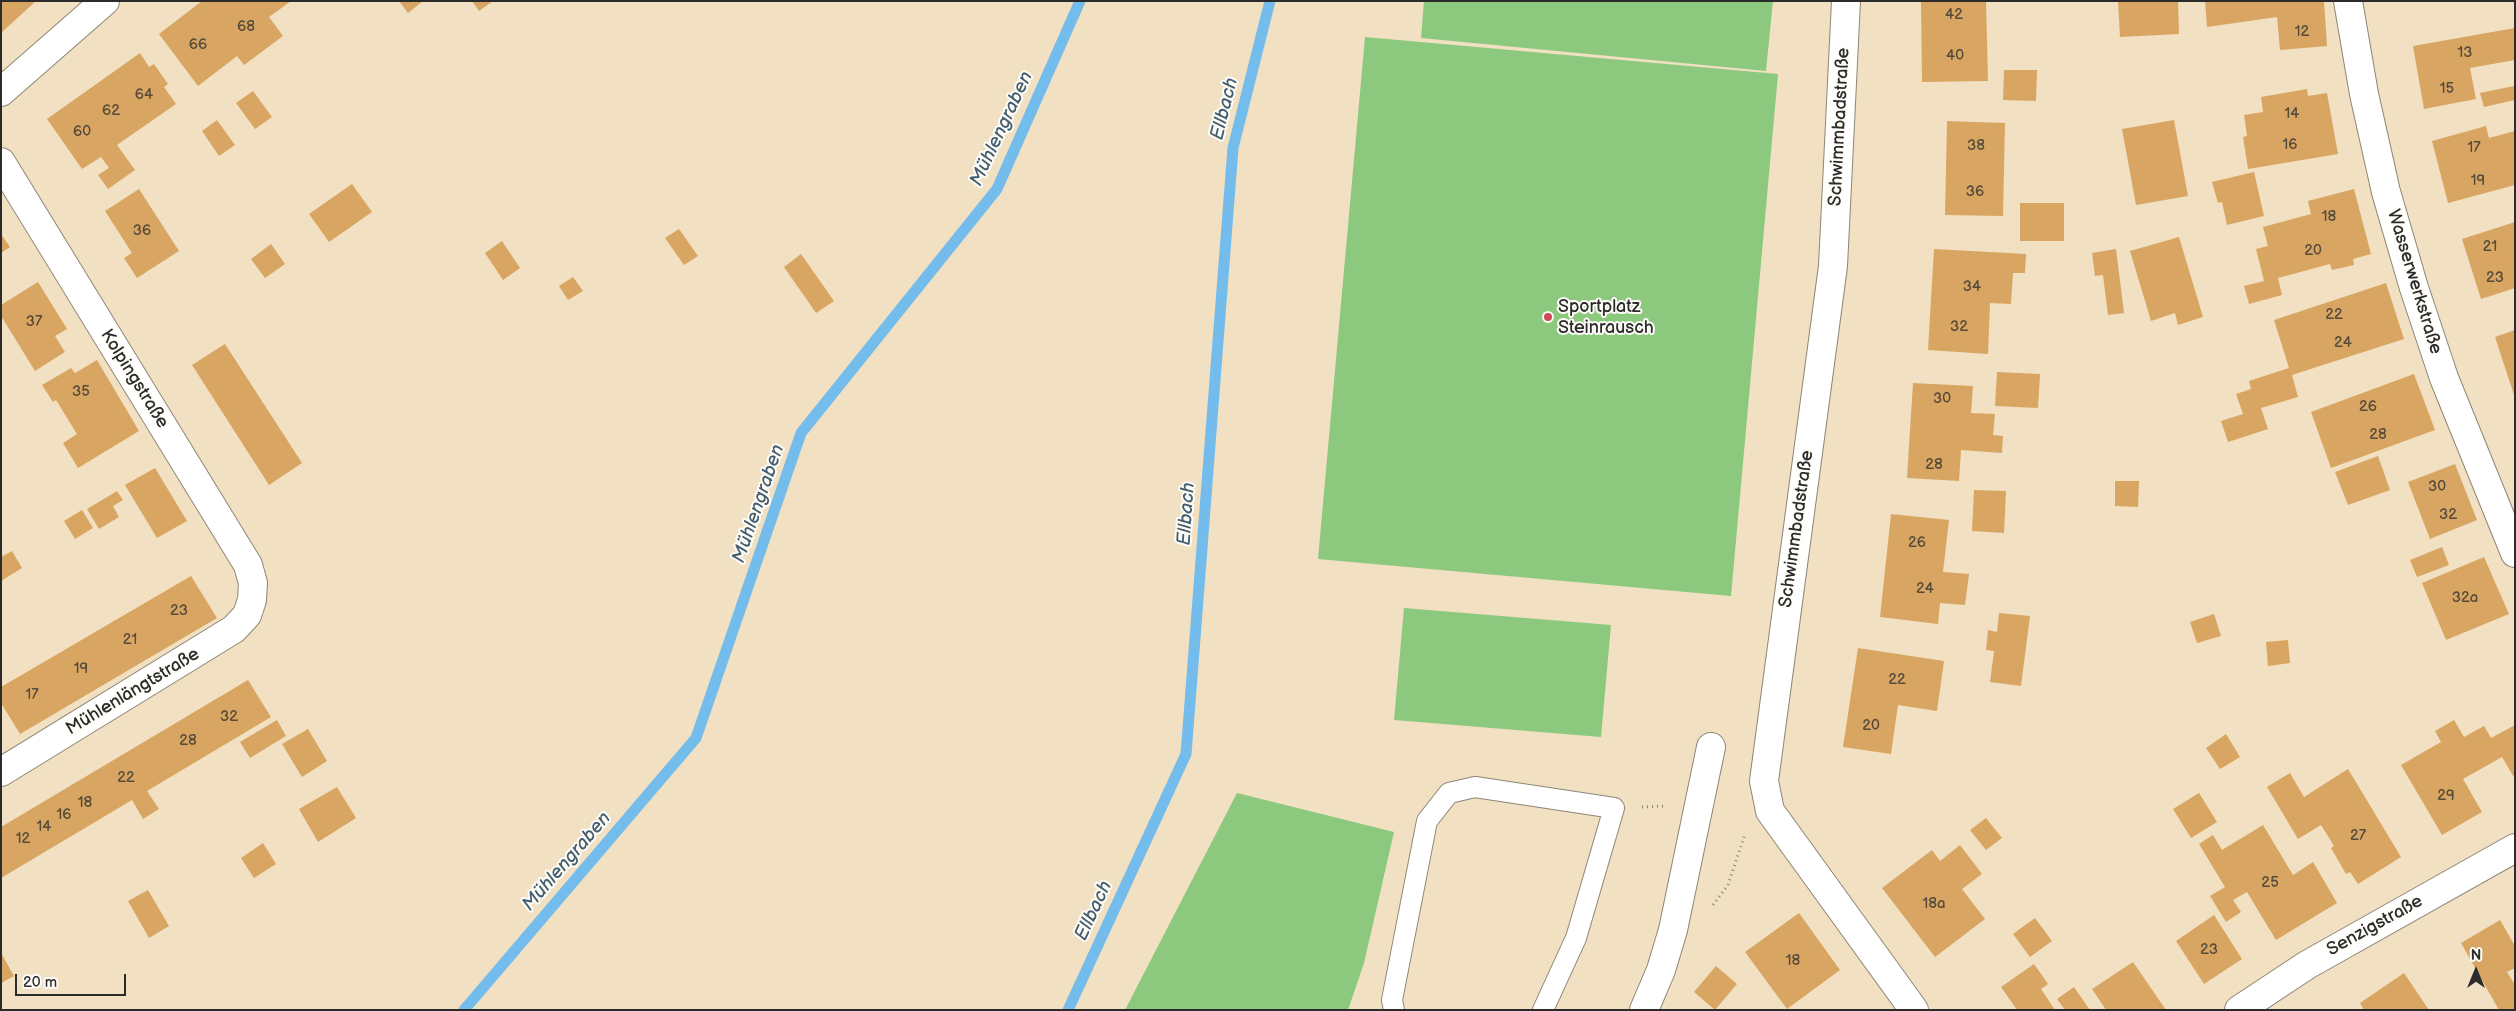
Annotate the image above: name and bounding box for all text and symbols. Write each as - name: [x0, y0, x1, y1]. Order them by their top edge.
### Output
- house number: 42: [1945, 6, 1963, 24]
- house number: 68: [237, 18, 255, 36]
- house number: 12: [2295, 23, 2309, 41]
- house number: 66: [189, 36, 207, 54]
- house number: 13: [2457, 44, 2473, 62]
- street label: Schwimmbadstraße: [1825, 47, 1855, 207]
- house number: 40: [1946, 47, 1964, 65]
- water label: Mühlengraben: [965, 68, 1039, 190]
- water label: Ellbach: [1206, 76, 1244, 142]
- house number: 15: [2440, 80, 2454, 98]
- house number: 64: [135, 86, 153, 104]
- house number: 62: [102, 102, 120, 120]
- house number: 14: [2285, 105, 2299, 123]
- house number: 60: [73, 123, 91, 141]
- house number: 16: [2283, 136, 2297, 154]
- house number: 38: [1967, 137, 1985, 155]
- house number: 17: [2467, 139, 2481, 157]
- house number: 19: [2471, 172, 2485, 190]
- house number: 36: [1966, 183, 1984, 201]
- street label: Wasserwerkstraße: [2382, 207, 2446, 357]
- house number: 18: [2322, 208, 2336, 226]
- house number: 36: [133, 222, 151, 240]
- house number: 21: [2483, 238, 2497, 256]
- house number: 20: [2304, 242, 2322, 260]
- house number: 23: [2486, 269, 2504, 287]
- house number: 34: [1963, 278, 1981, 296]
- place label: Sportplatz Steinrausch: [1558, 296, 1654, 338]
- house number: 22: [2325, 306, 2343, 324]
- marker: Sportplatz Steinrausch: [1542, 311, 1554, 323]
- house number: 37: [26, 313, 42, 331]
- house number: 32: [1950, 318, 1968, 336]
- street label: Kolpingstraße: [95, 326, 173, 432]
- house number: 24: [2334, 334, 2352, 352]
- house number: 35: [72, 383, 90, 401]
- house number: 30: [1933, 390, 1951, 408]
- house number: 26: [2359, 398, 2377, 416]
- house number: 28: [2369, 426, 2387, 444]
- water label: Mühlengraben: [728, 442, 790, 566]
- street label: Schwimmbadstraße: [1775, 449, 1819, 609]
- house number: 28: [1925, 456, 1943, 474]
- house number: 30: [2428, 478, 2446, 496]
- water label: Ellbach: [1173, 482, 1201, 546]
- house number: 32: [2439, 506, 2457, 524]
- house number: 26: [1908, 534, 1926, 552]
- house number: 24: [1916, 580, 1934, 598]
- house number: 32a: [2452, 589, 2478, 607]
- house number: 23: [170, 602, 188, 620]
- house number: 21: [123, 631, 137, 649]
- street label: Mühlenlängtstraße: [62, 644, 204, 740]
- house number: 19: [74, 660, 88, 678]
- house number: 22: [1888, 671, 1906, 689]
- house number: 17: [25, 686, 39, 704]
- house number: 32: [220, 708, 238, 726]
- house number: 20: [1862, 717, 1880, 735]
- house number: 28: [179, 732, 197, 750]
- house number: 22: [117, 769, 135, 787]
- house number: 29: [2437, 787, 2455, 805]
- house number: 18: [78, 794, 92, 812]
- house number: 16: [57, 806, 71, 824]
- water label: Mühlengraben: [518, 808, 616, 916]
- house number: 14: [37, 818, 51, 836]
- house number: 27: [2350, 827, 2366, 845]
- house number: 12: [16, 830, 30, 848]
- house number: 25: [2261, 874, 2279, 892]
- water label: Ellbach: [1070, 878, 1118, 944]
- street label: Senzigstraße: [2323, 891, 2427, 961]
- house number: 18a: [1922, 895, 1946, 913]
- house number: 23: [2200, 941, 2218, 959]
- north arrow: [2451, 946, 2501, 996]
- text: N: [2471, 947, 2481, 964]
- house number: 18: [1786, 952, 1800, 970]
- scale bar: [18, 964, 129, 996]
- text: 20 m: [23, 973, 57, 992]

